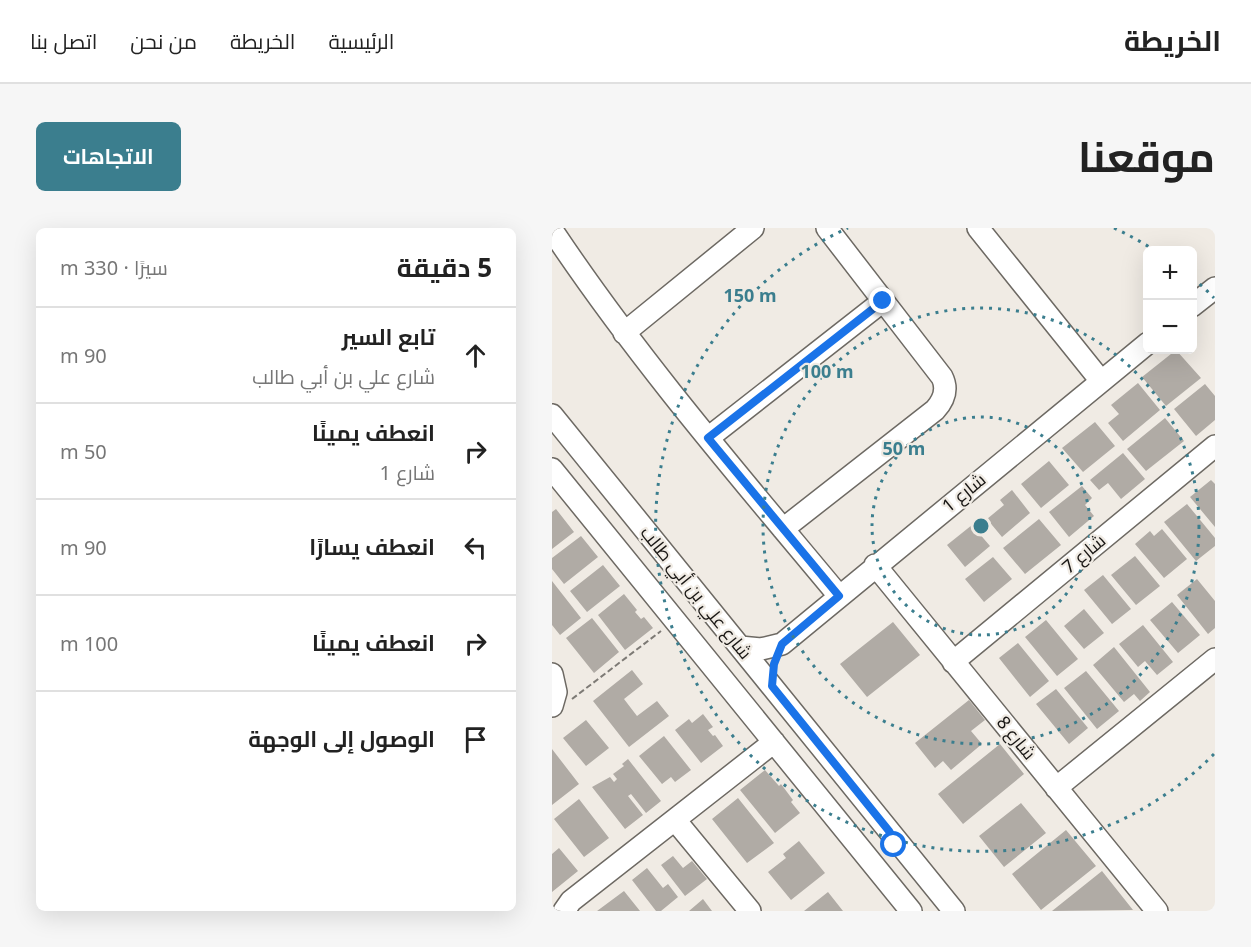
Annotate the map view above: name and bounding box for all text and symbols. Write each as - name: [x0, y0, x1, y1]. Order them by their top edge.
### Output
- text: الخريطة: [1124, 21, 1221, 59]
- text: اتصل بنا: [30, 27, 97, 55]
- text: من نحن: [130, 27, 197, 55]
- text: الخريطة: [230, 27, 295, 55]
- text: الرئيسية: [328, 27, 394, 55]
- button: الاتجاهات: [36, 122, 181, 191]
- text: موقعنا: [1078, 127, 1215, 184]
- map controls: [1143, 246, 1197, 354]
- button: +: [1143, 246, 1197, 300]
- text: 5 دقيقة: [397, 249, 492, 285]
- text: سيرًا · 330 m: [60, 254, 168, 281]
- text: 150 m: [723, 283, 777, 307]
- route end: [869, 287, 895, 313]
- button: −: [1143, 300, 1197, 354]
- text: تابع السير: [342, 321, 435, 351]
- icon: ahead: [459, 339, 492, 372]
- text: 90 m: [60, 342, 107, 369]
- text: 100 m: [800, 359, 854, 383]
- text: شارع علي بن أبي طالب: [252, 363, 435, 390]
- text: انعطف يمينًا: [312, 417, 435, 447]
- icon: right: [459, 435, 492, 468]
- text: 50 m: [883, 436, 925, 460]
- text: 50 m: [60, 438, 107, 465]
- text: شارع 1: [380, 459, 435, 486]
- street label: شارع 1: [936, 467, 991, 518]
- centre of rings: [971, 516, 991, 536]
- street label: شارع علي بن أبي طالب: [633, 521, 758, 666]
- street label: شارع 7: [1057, 528, 1111, 579]
- text: انعطف يسارًا: [309, 531, 435, 561]
- icon: left: [459, 531, 492, 564]
- text: 90 m: [60, 534, 107, 561]
- text: انعطف يمينًا: [312, 627, 435, 657]
- icon: right: [459, 627, 492, 660]
- text: 100 m: [60, 630, 118, 657]
- street label: شارع 8: [991, 710, 1042, 765]
- text: الوصول إلى الوجهة: [248, 723, 435, 753]
- icon: arrive: [459, 723, 492, 756]
- route start: [880, 831, 906, 857]

